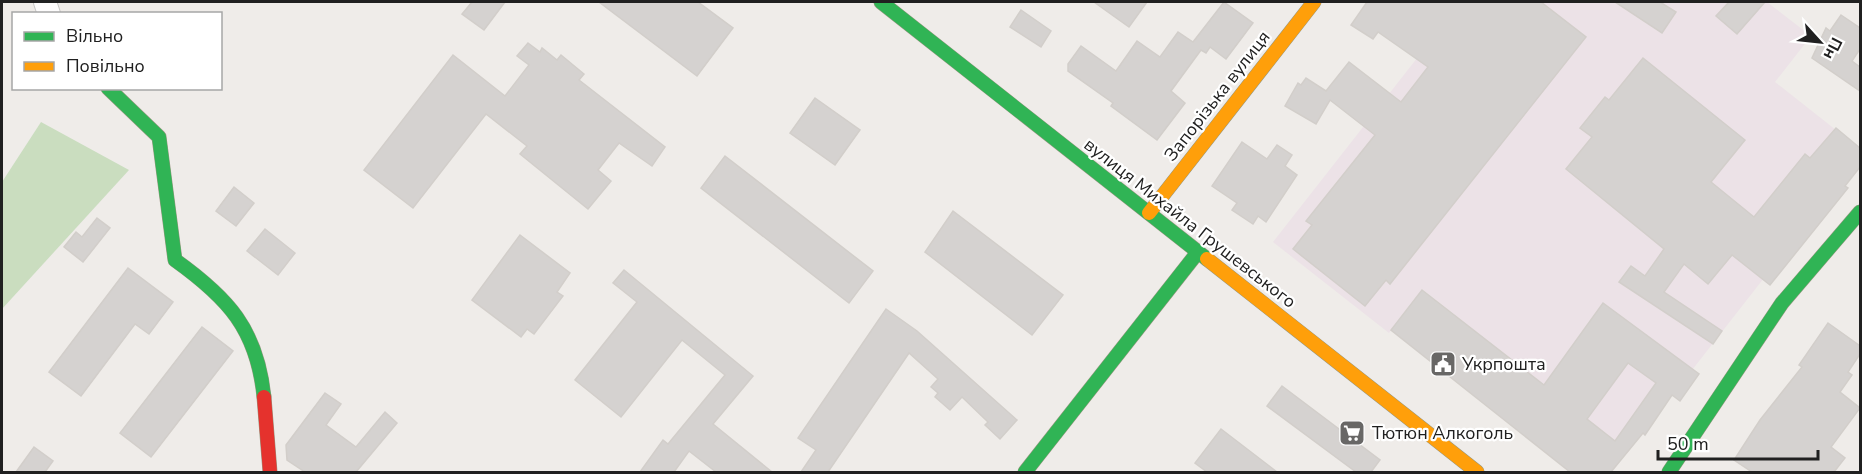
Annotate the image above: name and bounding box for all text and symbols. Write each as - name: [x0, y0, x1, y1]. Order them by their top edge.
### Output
- legend: [12, 12, 222, 90]
- north arrow: [1790, 12, 1850, 72]
- text: Вільно: [66, 24, 123, 48]
- street label: Запорізька вулиця: [1158, 26, 1276, 166]
- text: Пн: [1818, 34, 1847, 63]
- text: Повільно: [66, 54, 145, 78]
- street label: вулиця Михайла Грушевського: [1079, 133, 1301, 313]
- public building icon: Укрпошта: [1428, 349, 1458, 379]
- place label: Укрпошта: [1461, 352, 1546, 376]
- supermarket icon: Тютюн Алкоголь: [1337, 418, 1367, 448]
- place label: Тютюн Алкоголь: [1372, 421, 1513, 445]
- scale bar: [1658, 423, 1818, 461]
- text: 50 m: [1667, 432, 1709, 456]

